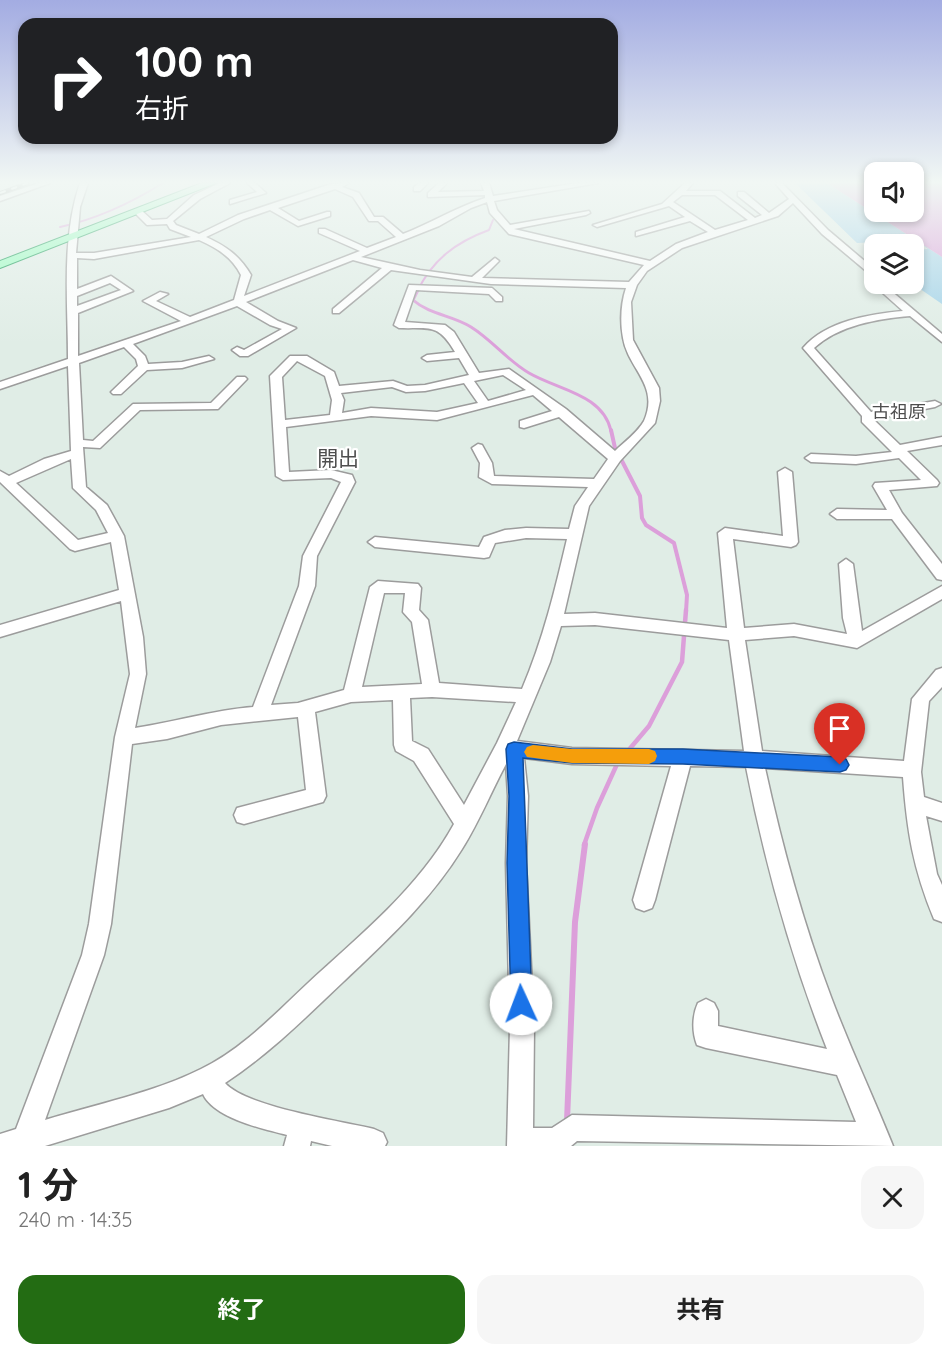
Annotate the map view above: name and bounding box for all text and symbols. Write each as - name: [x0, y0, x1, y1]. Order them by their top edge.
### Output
- text: 100 m: [135, 35, 253, 88]
- icon: right: [36, 42, 114, 120]
- text: 右折: [135, 91, 189, 125]
- map controls: [864, 162, 924, 294]
- button: sound: [864, 162, 924, 222]
- button: layers: [864, 234, 924, 294]
- district label: 古祖原: [872, 400, 926, 423]
- district label: 開出: [317, 445, 359, 471]
- pin: [814, 703, 865, 765]
- icon: arrive: [823, 712, 856, 745]
- position arrow: [489, 972, 553, 1036]
- text: 1 分: [18, 1162, 78, 1207]
- button: close: [861, 1166, 924, 1229]
- text: 240 m · 14:35: [18, 1207, 133, 1232]
- button: 終了: [18, 1275, 465, 1344]
- button: 共有: [477, 1275, 924, 1344]

